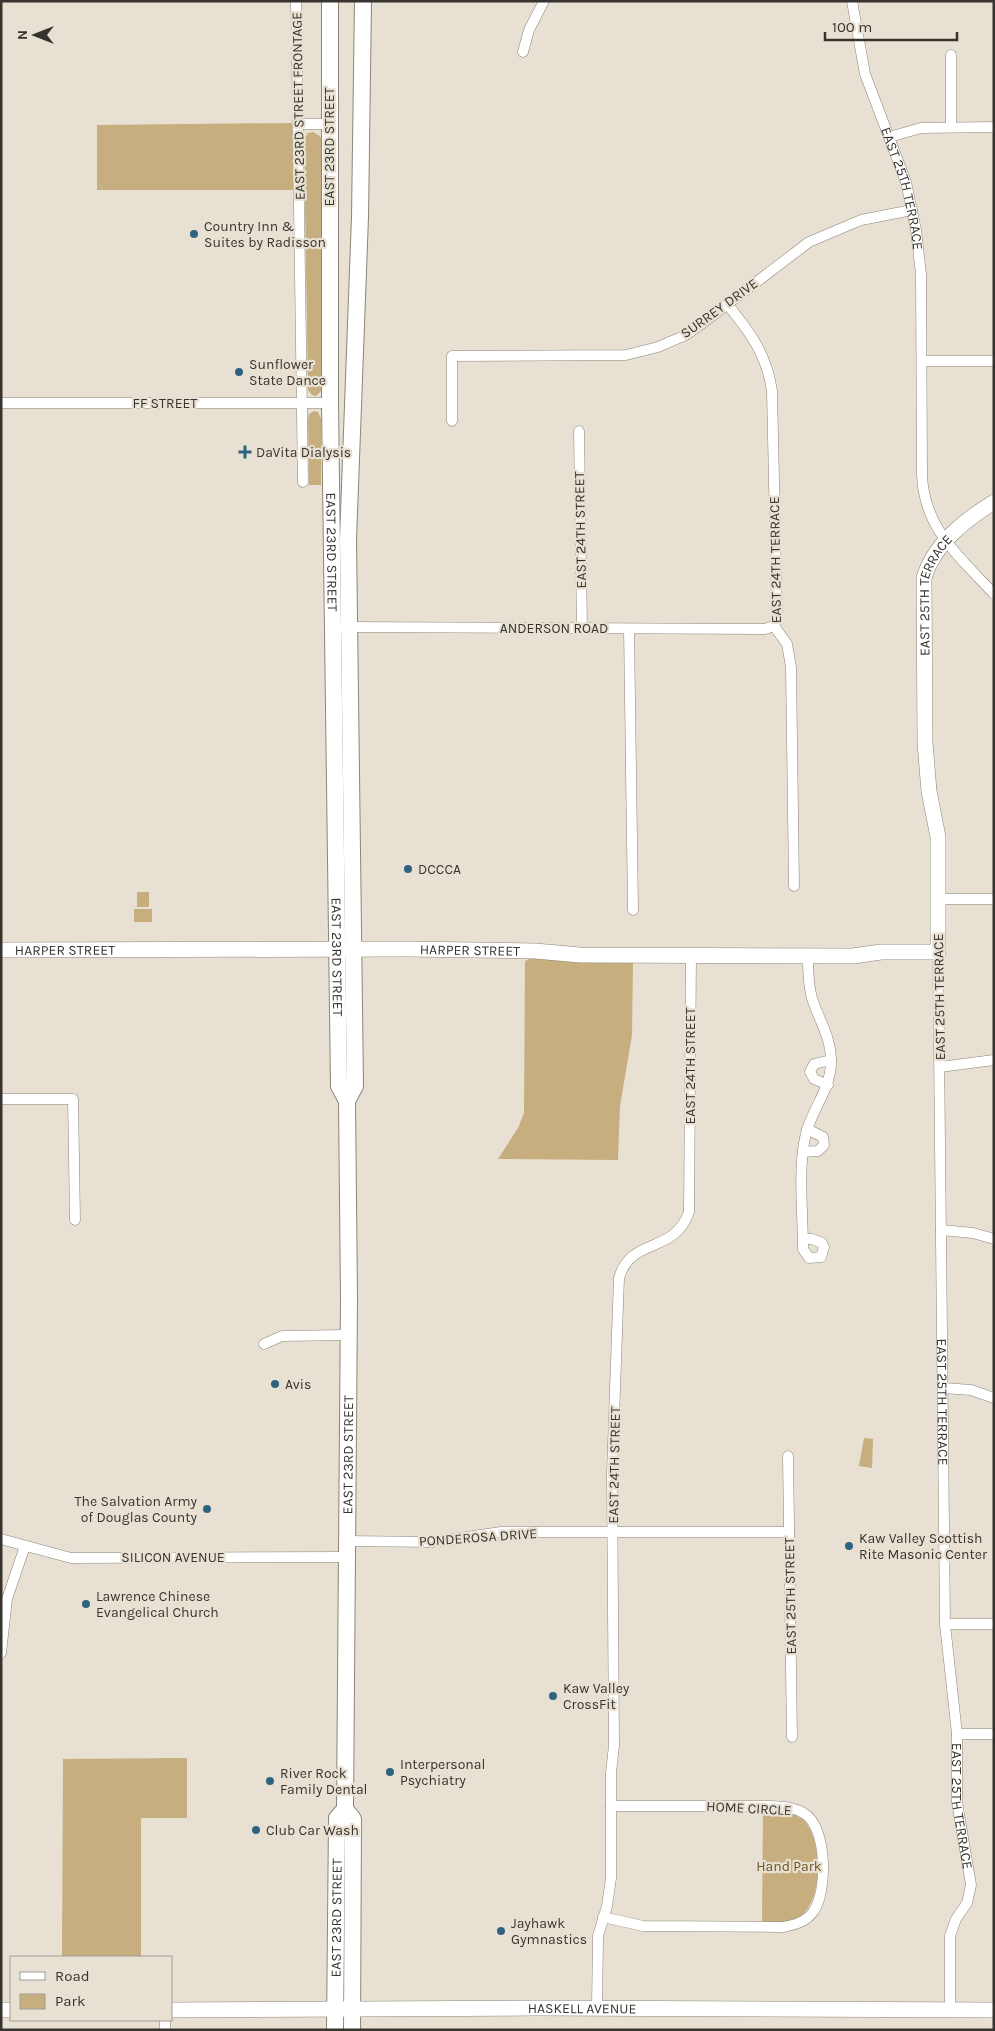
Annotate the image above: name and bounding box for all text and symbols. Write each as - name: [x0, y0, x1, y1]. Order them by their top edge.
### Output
- north arrow: [10, 10, 60, 60]
- scale bar: [825, 10, 958, 42]
- street label: EAST 23RD STREET FRONTAGE: [288, 12, 309, 200]
- text: 100 m: [832, 18, 872, 36]
- text: N: [14, 30, 31, 40]
- street label: EAST 23RD STREET: [321, 87, 338, 207]
- street label: EAST 25TH TERRACE: [877, 125, 926, 251]
- place label: Country Inn & Suites by Radisson: [204, 218, 326, 251]
- marker: Country Inn & Suites by Radisson: [188, 228, 200, 240]
- street label: SURREY DRIVE: [677, 275, 761, 342]
- place label: Sunflower State Dance: [249, 356, 326, 389]
- marker: Sunflower State Dance: [233, 366, 245, 378]
- street label: FF STREET: [133, 395, 197, 412]
- place label: DaVita Dialysis: [256, 444, 351, 461]
- marker: DaVita Dialysis: [238, 445, 252, 459]
- street label: EAST 24TH STREET: [571, 471, 590, 589]
- street label: EAST 23RD STREET: [322, 492, 341, 612]
- street label: EAST 24TH TERRACE: [766, 496, 785, 624]
- street label: EAST 25TH TERRACE: [916, 531, 956, 656]
- street label: ANDERSON ROAD: [500, 620, 608, 637]
- place label: DCCCA: [418, 861, 461, 878]
- marker: DCCCA: [402, 863, 414, 875]
- street label: EAST 23RD STREET: [328, 897, 346, 1017]
- street label: EAST 25TH TERRACE: [930, 933, 949, 1061]
- street label: HARPER STREET: [420, 941, 520, 960]
- street label: HARPER STREET: [15, 942, 115, 959]
- street label: EAST 24TH STREET: [682, 1007, 699, 1125]
- street label: EAST 25TH TERRACE: [933, 1338, 951, 1466]
- place label: Avis: [285, 1376, 311, 1393]
- marker: Avis: [269, 1378, 281, 1390]
- street label: EAST 23RD STREET: [339, 1395, 357, 1514]
- street label: EAST 24TH STREET: [605, 1406, 624, 1524]
- place label: The Salvation Army of Douglas County: [75, 1493, 197, 1526]
- marker: The Salvation Army of Douglas County: [201, 1503, 213, 1515]
- street label: PONDEROSA DRIVE: [418, 1525, 538, 1550]
- place label: Kaw Valley Scottish Rite Masonic Center: [859, 1530, 988, 1563]
- street label: EAST 25TH STREET: [781, 1537, 800, 1655]
- marker: Kaw Valley Scottish Rite Masonic Center: [843, 1540, 855, 1552]
- street label: SILICON AVENUE: [121, 1549, 225, 1566]
- place label: Lawrence Chinese Evangelical Church: [96, 1588, 219, 1621]
- marker: Lawrence Chinese Evangelical Church: [80, 1598, 92, 1610]
- place label: Kaw Valley CrossFit: [563, 1680, 630, 1713]
- marker: Kaw Valley CrossFit: [547, 1690, 559, 1702]
- street label: EAST 25TH TERRACE: [948, 1743, 976, 1870]
- place label: Interpersonal Psychiatry: [400, 1756, 485, 1789]
- place label: River Rock Family Dental: [280, 1765, 368, 1798]
- marker: Interpersonal Psychiatry: [384, 1766, 396, 1778]
- marker: River Rock Family Dental: [264, 1775, 276, 1787]
- street label: HOME CIRCLE: [706, 1798, 792, 1819]
- place label: Club Car Wash: [266, 1822, 359, 1839]
- marker: Club Car Wash: [250, 1824, 262, 1836]
- street label: EAST 23RD STREET: [327, 1858, 346, 1978]
- park label: Hand Park: [756, 1858, 822, 1875]
- place label: Jayhawk Gymnastics: [511, 1915, 587, 1948]
- marker: Jayhawk Gymnastics: [495, 1925, 507, 1937]
- legend: [10, 1956, 172, 2021]
- text: Road: [55, 1967, 90, 1985]
- text: Park: [55, 1992, 85, 2010]
- street label: HASKELL AVENUE: [528, 2000, 636, 2017]

